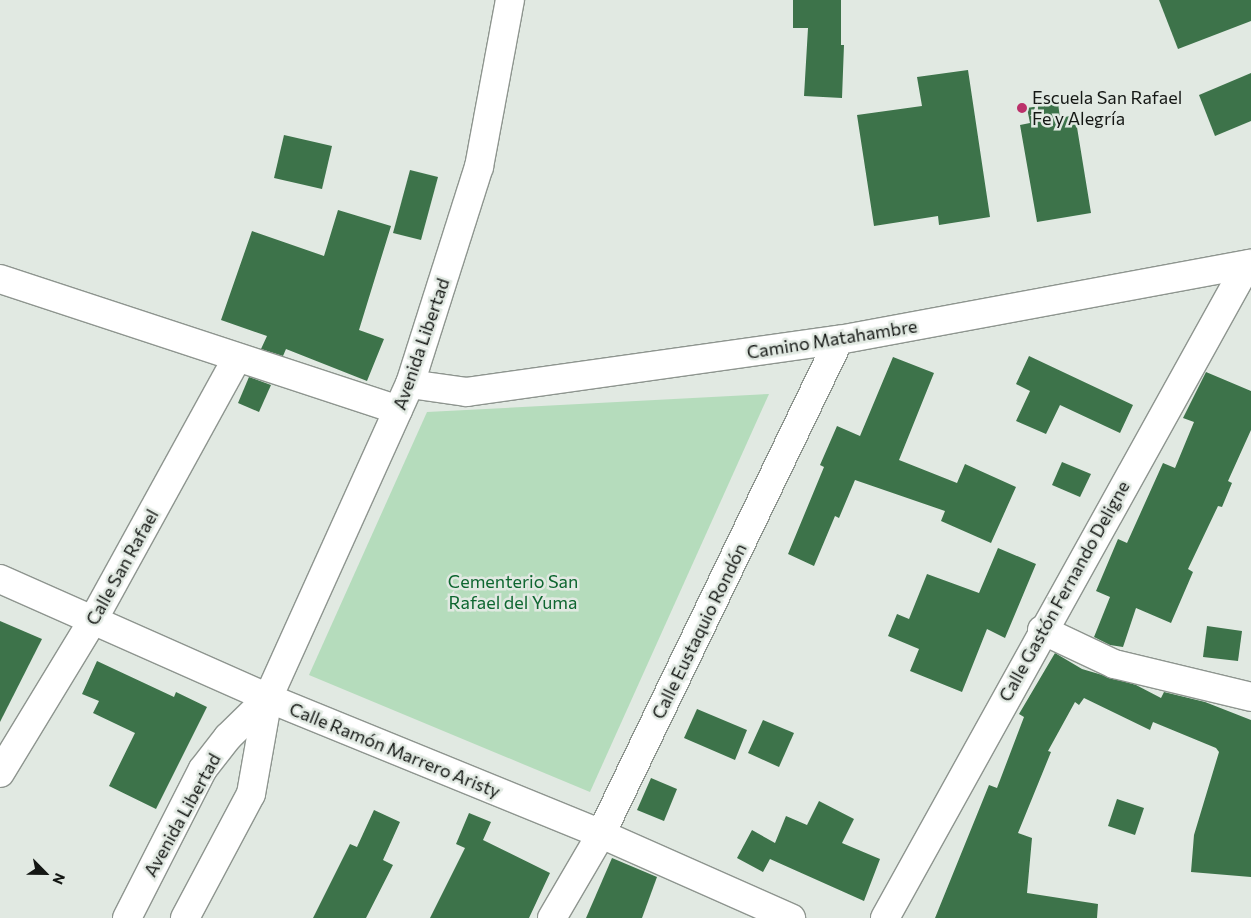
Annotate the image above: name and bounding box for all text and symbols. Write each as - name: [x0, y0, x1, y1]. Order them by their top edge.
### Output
- place label: Escuela San Rafael Fe y Alegría: [1032, 87, 1182, 130]
- marker: Escuela San Rafael Fe y Alegría: [1016, 102, 1028, 114]
- street label: Avenida Libertad: [388, 275, 454, 413]
- street label: Camino Matahambre: [745, 315, 919, 363]
- street label: Calle Gastón Fernando Deligne: [994, 477, 1134, 705]
- street label: Calle San Rafael: [81, 505, 163, 629]
- street label: Calle Eustaquio Rondón: [647, 540, 751, 722]
- park label: Cementerio San Rafael del Yuma: [448, 571, 578, 614]
- street label: Calle Ramón Marrero Aristy: [286, 698, 504, 802]
- street label: Avenida Libertad: [139, 750, 225, 880]
- north arrow: [20, 848, 70, 898]
- text: N: [49, 871, 69, 887]

